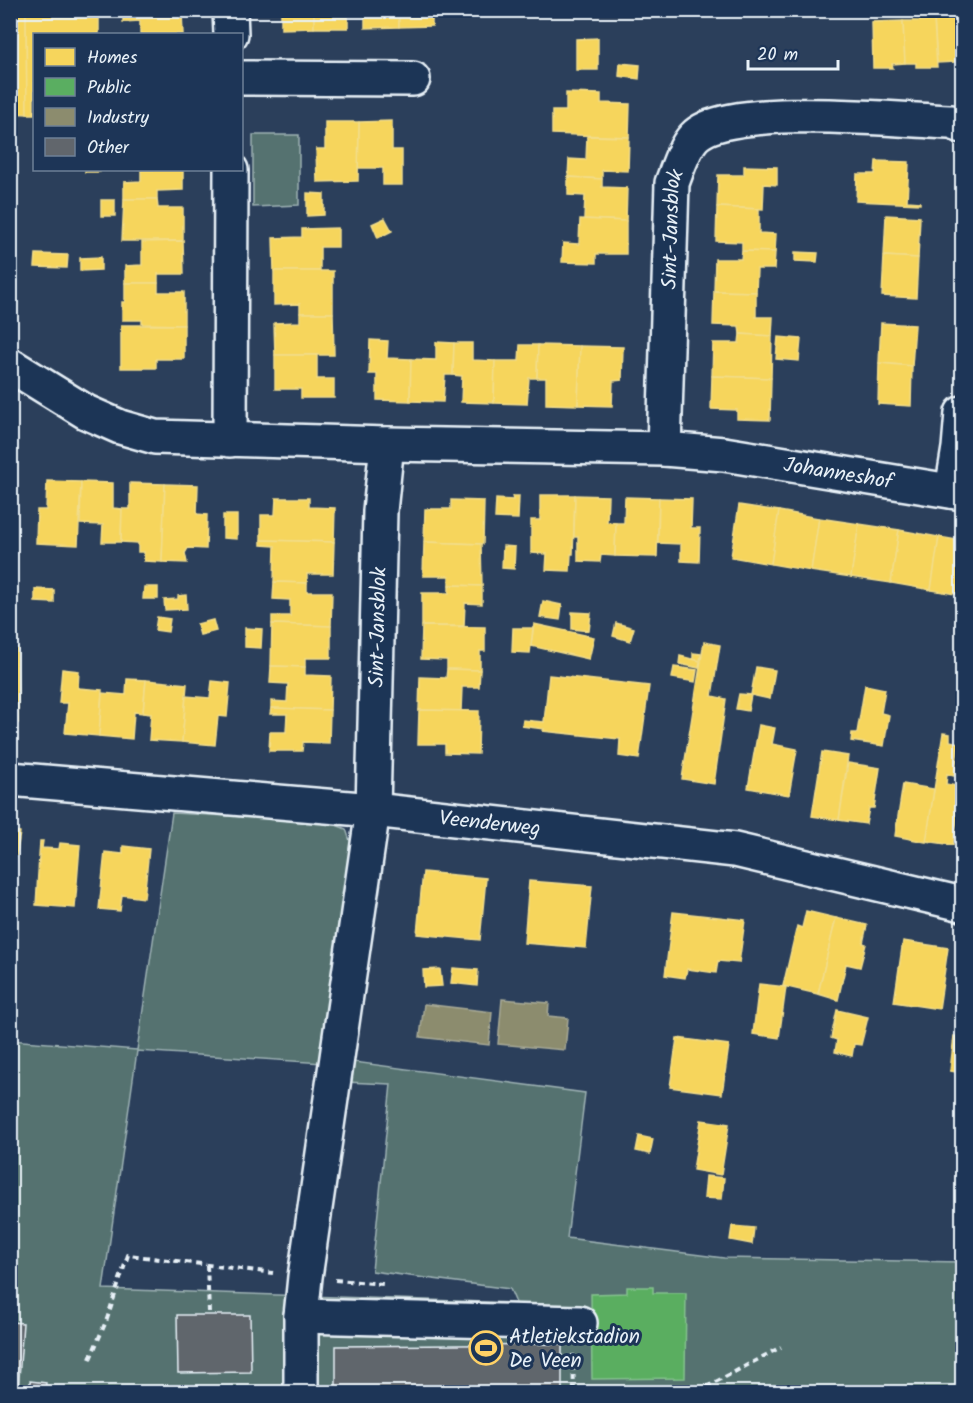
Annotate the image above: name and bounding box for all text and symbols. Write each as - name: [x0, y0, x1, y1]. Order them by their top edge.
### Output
- legend: [33, 33, 243, 171]
- scale bar: [748, 33, 838, 71]
- text: 20 m: [757, 41, 798, 70]
- text: Homes: [87, 44, 138, 73]
- text: Public: [87, 74, 132, 103]
- text: Industry: [87, 104, 149, 133]
- text: Other: [87, 134, 130, 163]
- street label: Sint-Jansblok: [654, 165, 694, 290]
- street label: Johanneshof: [781, 449, 897, 500]
- street label: Sint-Jansblok: [361, 566, 397, 688]
- street label: Veenderweg: [437, 802, 542, 846]
- place label: Atletiekstadion De Veen: [509, 1321, 640, 1378]
- sports icon: Atletiekstadion De Veen: [468, 1330, 504, 1366]

